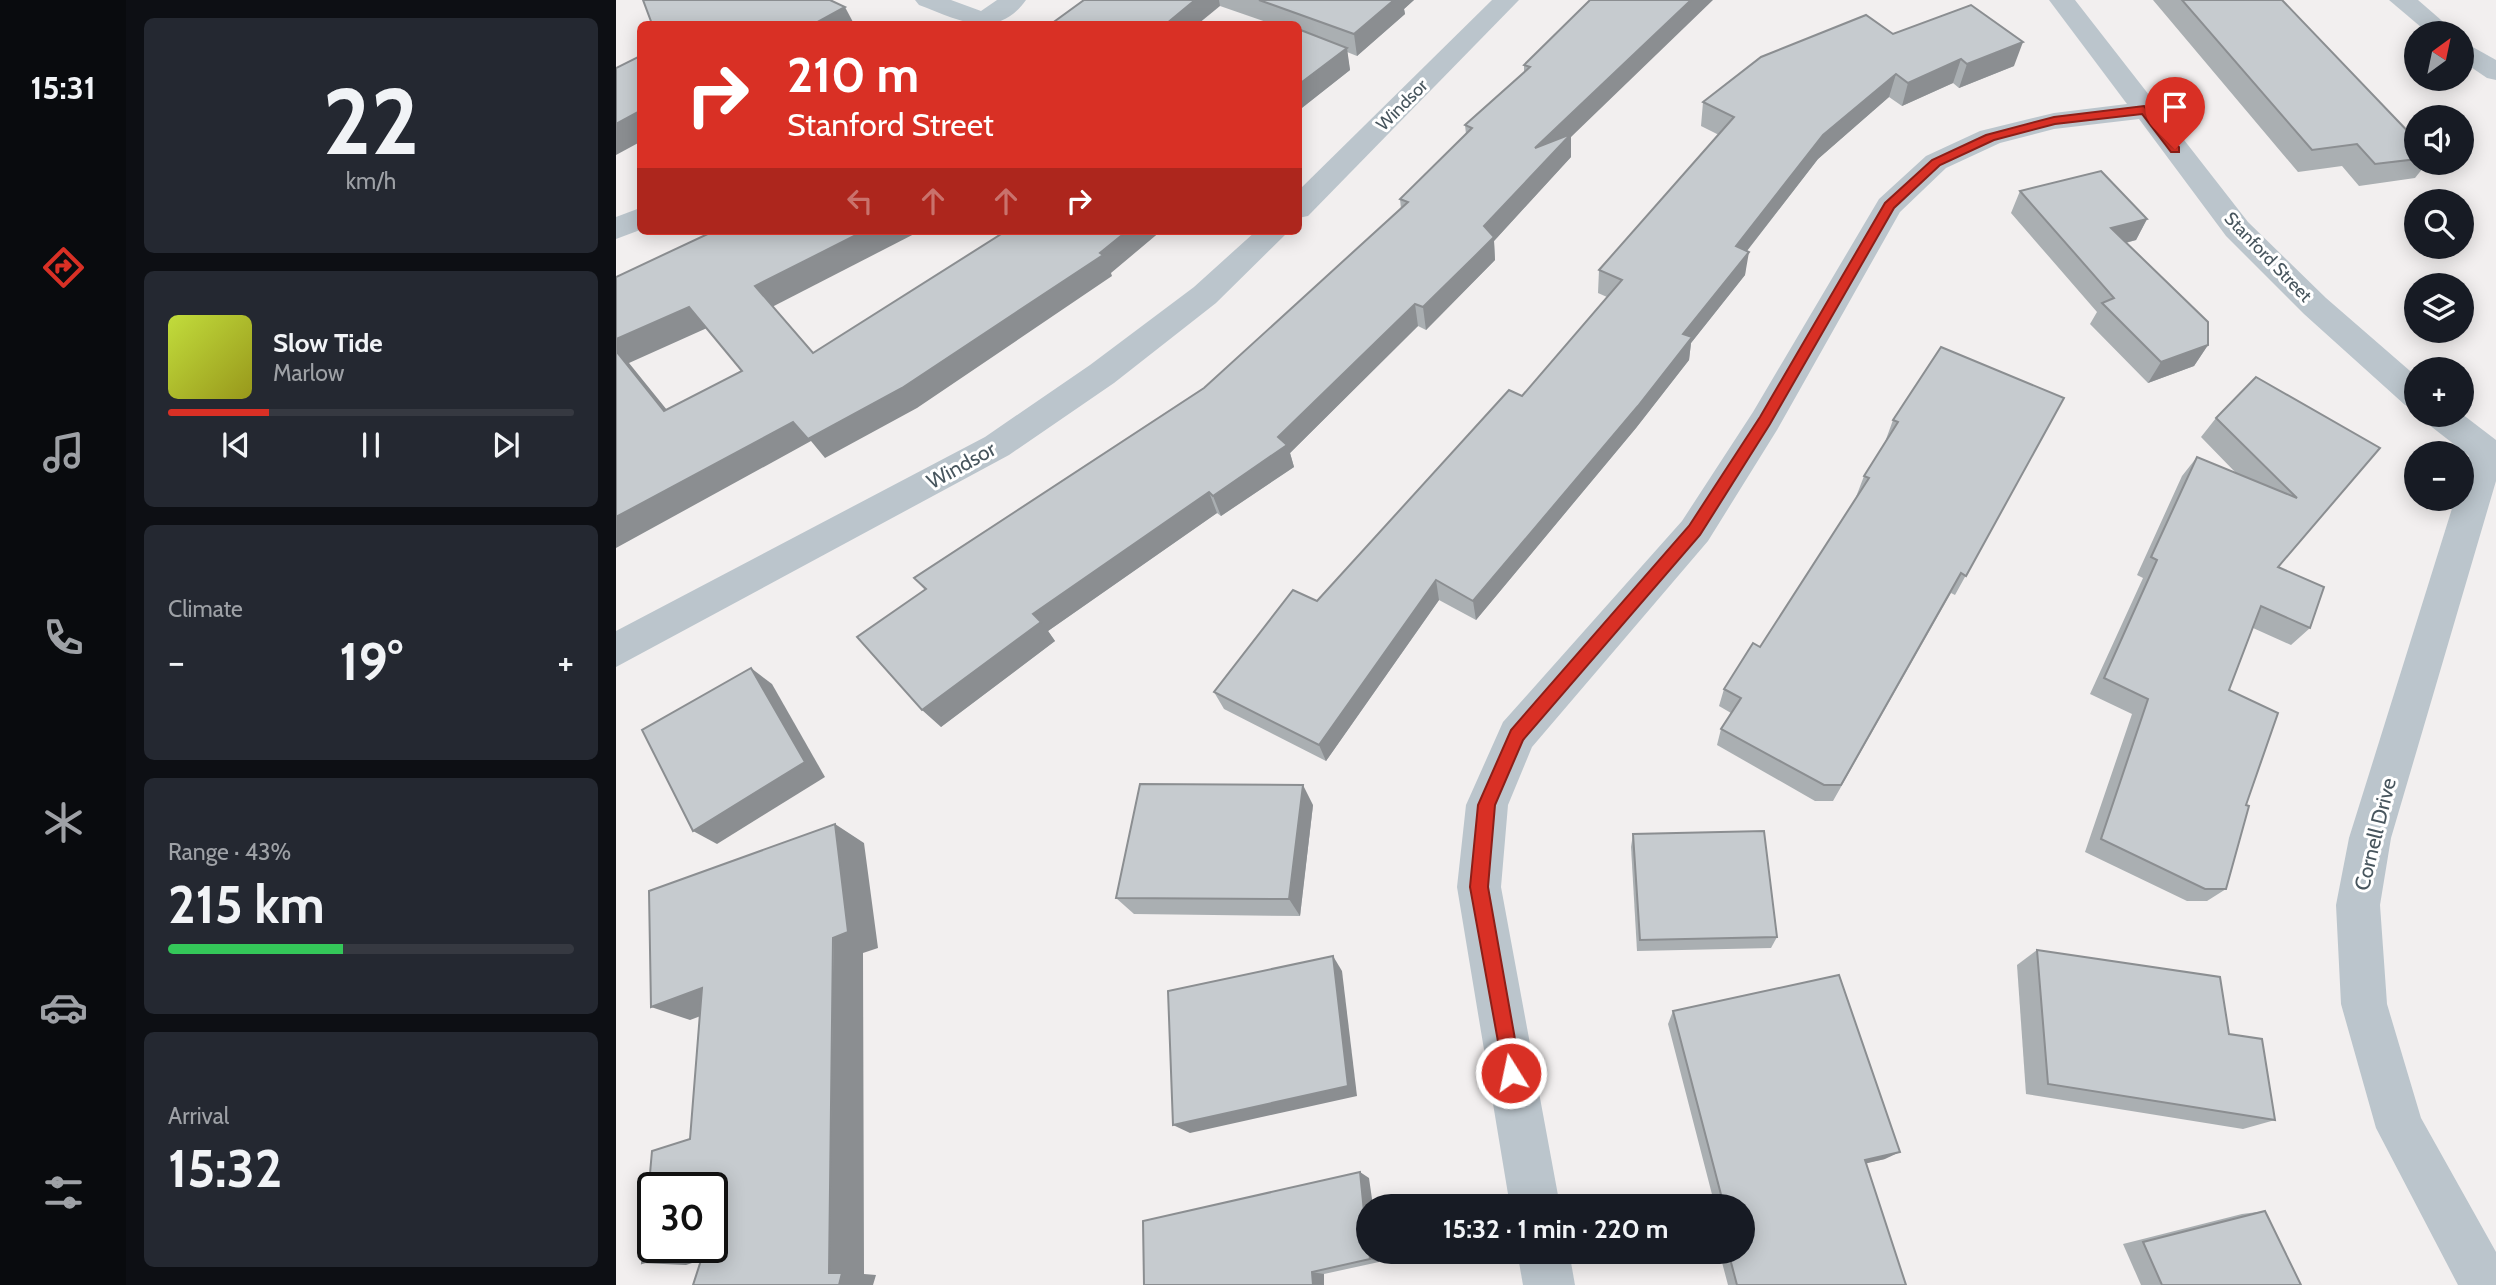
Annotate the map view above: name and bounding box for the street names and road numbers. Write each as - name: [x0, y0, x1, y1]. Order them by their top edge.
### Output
- street label: Windsor: [1372, 74, 1433, 135]
- street label: Stanford Street: [2220, 208, 2316, 306]
- street label: Windsor: [922, 436, 1000, 494]
- street label: Cornell Drive: [2349, 775, 2401, 893]

